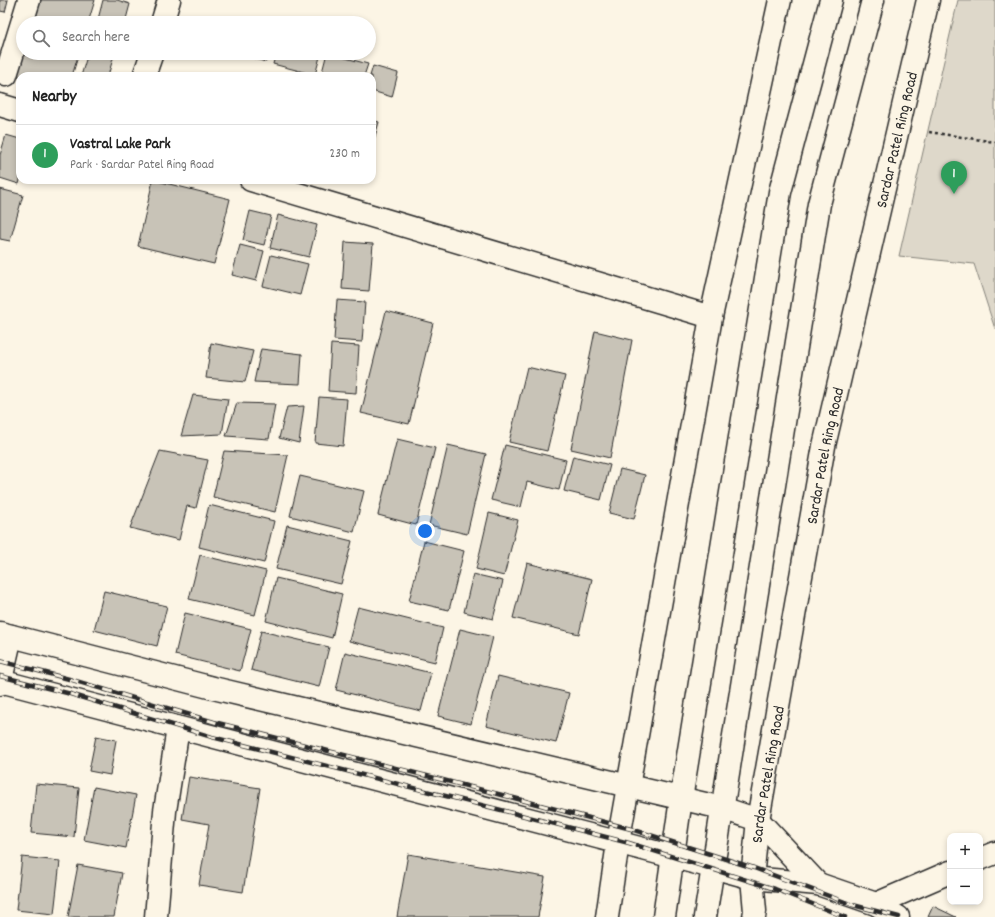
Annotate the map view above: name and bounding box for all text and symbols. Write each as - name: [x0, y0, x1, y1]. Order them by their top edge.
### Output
- search box: [16, 16, 376, 60]
- icon: search: [30, 27, 52, 49]
- text: Search here: [62, 27, 130, 49]
- street label: Sardar Patel Ring Road: [871, 70, 925, 210]
- text: Nearby: [32, 86, 76, 110]
- text: Vastral Lake Park: [70, 134, 171, 156]
- text: 1: [44, 145, 46, 164]
- text: 230 m: [330, 145, 360, 164]
- text: Park · Sardar Patel Ring Road: [70, 156, 214, 175]
- pin: 1: [941, 161, 967, 194]
- street label: Sardar Patel Ring Road: [801, 385, 851, 526]
- your location: [415, 521, 435, 541]
- street label: Sardar Patel Ring Road: [747, 704, 792, 844]
- map controls: [947, 833, 983, 905]
- button: +: [947, 833, 983, 869]
- button: −: [947, 869, 983, 905]

